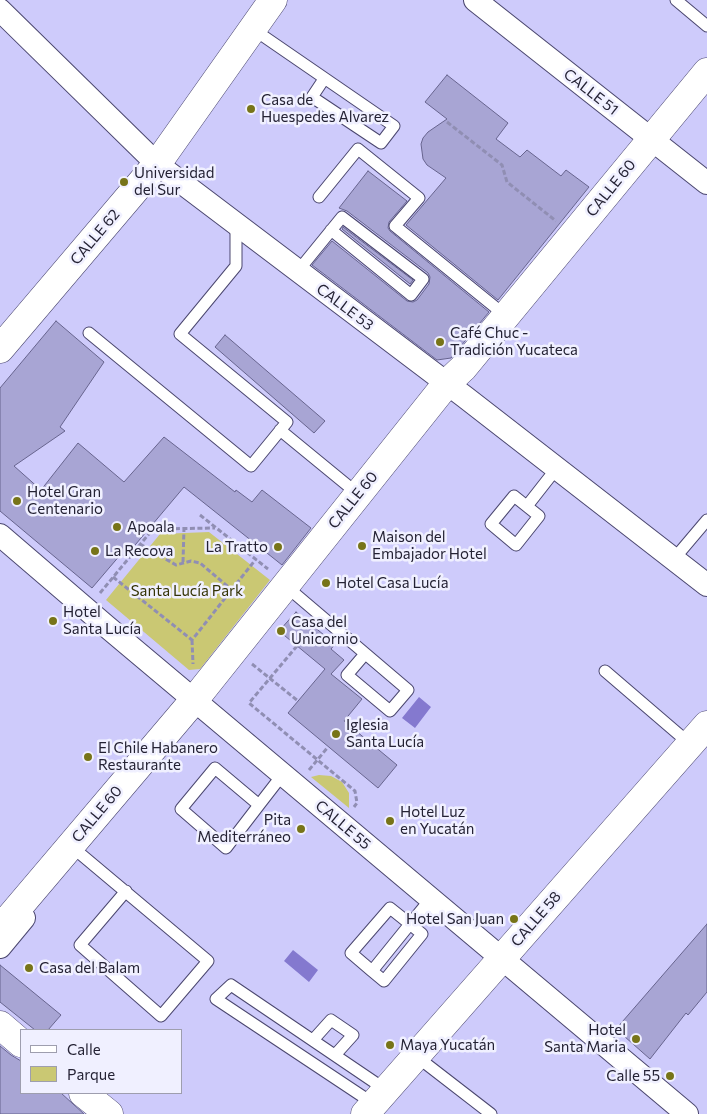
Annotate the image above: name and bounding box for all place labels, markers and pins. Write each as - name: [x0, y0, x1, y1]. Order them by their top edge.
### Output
- place label: Casa de Huespedes Alvarez: [261, 91, 389, 126]
- marker: Casa de Huespedes Alvarez: [245, 103, 257, 115]
- place label: Universidad del Sur: [134, 164, 214, 199]
- marker: Universidad del Sur: [118, 176, 130, 188]
- place label: Café Chuc - Tradición Yucateca: [450, 324, 578, 359]
- marker: Café Chuc - Tradición Yucateca: [434, 336, 446, 348]
- place label: Hotel Gran Centenario: [27, 483, 103, 518]
- marker: Hotel Gran Centenario: [11, 495, 23, 507]
- place label: Apoala: [127, 518, 175, 536]
- marker: Apoala: [111, 521, 123, 533]
- place label: Maison del Embajador Hotel: [372, 528, 487, 563]
- place label: La Tratto: [205, 538, 268, 556]
- marker: Maison del Embajador Hotel: [356, 540, 368, 552]
- marker: La Tratto: [272, 541, 284, 553]
- place label: La Recova: [105, 542, 173, 560]
- marker: La Recova: [89, 545, 101, 557]
- place label: Hotel Casa Lucía: [336, 574, 448, 592]
- marker: Hotel Casa Lucía: [320, 577, 332, 589]
- place label: Hotel Santa Lucía: [63, 603, 141, 638]
- place label: Casa del Unicornio: [291, 613, 358, 648]
- marker: Hotel Santa Lucía: [47, 615, 59, 627]
- marker: Casa del Unicornio: [275, 625, 287, 637]
- place label: Iglesia Santa Lucía: [346, 716, 424, 751]
- marker: Iglesia Santa Lucía: [330, 728, 342, 740]
- place label: El Chile Habanero Restaurante: [98, 739, 218, 774]
- marker: El Chile Habanero Restaurante: [82, 751, 94, 763]
- place label: Hotel Luz en Yucatán: [400, 803, 474, 838]
- place label: Pita Mediterráneo: [197, 811, 291, 846]
- marker: Hotel Luz en Yucatán: [384, 815, 396, 827]
- marker: Pita Mediterráneo: [295, 823, 307, 835]
- place label: Hotel San Juan: [406, 910, 504, 928]
- marker: Hotel San Juan: [508, 913, 520, 925]
- place label: Casa del Balam: [39, 959, 140, 977]
- marker: Casa del Balam: [23, 962, 35, 974]
- place label: Hotel Santa Maria: [544, 1021, 626, 1056]
- marker: Hotel Santa Maria: [630, 1033, 642, 1045]
- place label: Maya Yucatán: [400, 1036, 495, 1054]
- marker: Maya Yucatán: [384, 1039, 396, 1051]
- place label: Calle 55: [606, 1067, 660, 1085]
- marker: Calle 55: [664, 1070, 676, 1082]

